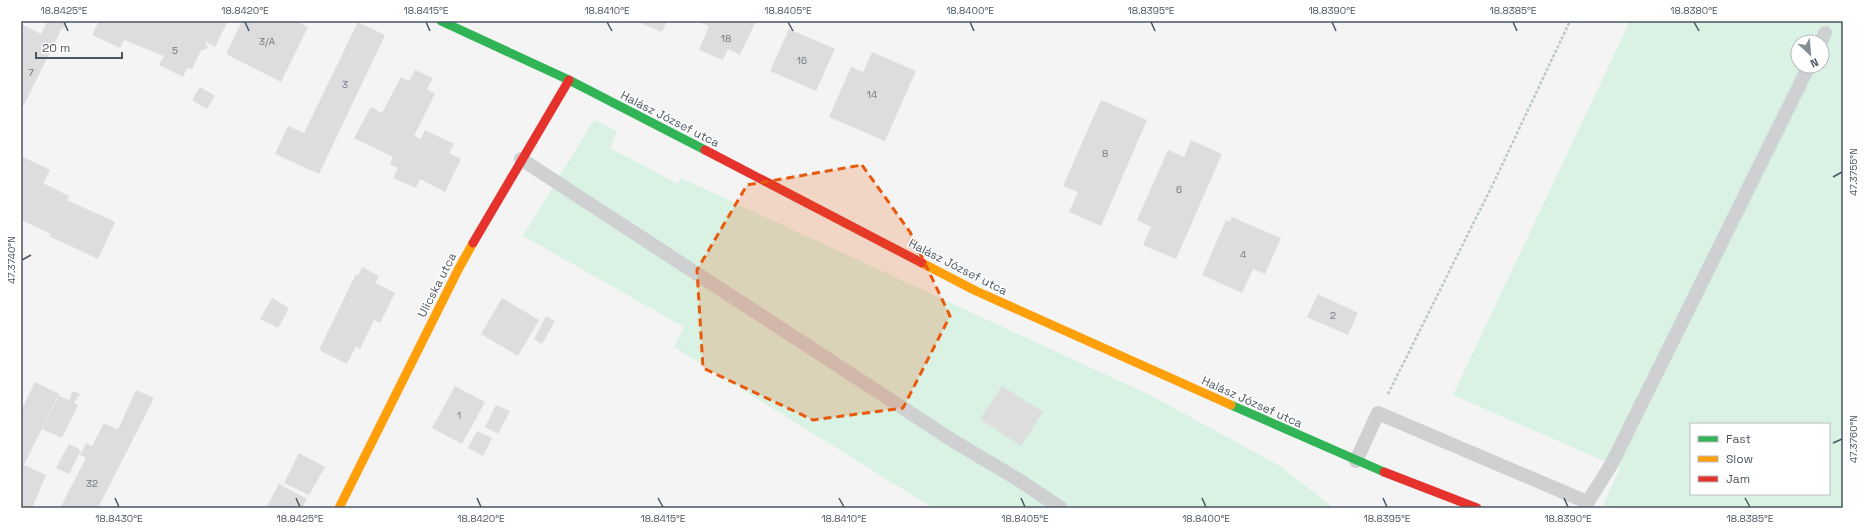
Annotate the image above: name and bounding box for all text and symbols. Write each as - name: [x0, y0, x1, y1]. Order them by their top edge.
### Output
- text: 18.8425°E: [41, 4, 88, 17]
- text: 18.8420°E: [221, 4, 269, 17]
- text: 18.8415°E: [404, 4, 449, 17]
- text: 18.8410°E: [584, 4, 630, 17]
- text: 18.8405°E: [764, 4, 812, 17]
- text: 18.8400°E: [946, 4, 994, 17]
- text: 18.8395°E: [1128, 4, 1175, 17]
- text: 18.8390°E: [1308, 4, 1356, 17]
- text: 18.8385°E: [1490, 4, 1537, 17]
- text: 18.8380°E: [1670, 4, 1718, 17]
- house number: 18: [721, 32, 731, 45]
- scale bar: [36, 34, 122, 60]
- north arrow: [1790, 34, 1830, 74]
- house number: 3/A: [259, 35, 276, 48]
- text: 20 m: [42, 40, 70, 56]
- house number: 5: [172, 44, 178, 57]
- house number: 16: [797, 54, 807, 67]
- text: N: [1808, 55, 1821, 71]
- house number: 7: [28, 66, 34, 79]
- house number: 3: [342, 78, 348, 91]
- street label: Halász József utca: [618, 87, 722, 151]
- house number: 14: [867, 88, 877, 101]
- house number: 8: [1102, 147, 1108, 160]
- text: 47.3755°N: [1847, 148, 1860, 196]
- house number: 6: [1176, 183, 1182, 196]
- street label: Halász József utca: [906, 235, 1010, 299]
- text: 47.3740°N: [5, 236, 18, 284]
- house number: 4: [1240, 248, 1246, 261]
- street label: Ulicska utca: [414, 250, 460, 320]
- house number: 2: [1330, 309, 1336, 322]
- street label: Halász József utca: [1199, 373, 1305, 431]
- house number: 1: [457, 409, 461, 422]
- text: 47.3760°N: [1847, 415, 1860, 463]
- legend: [1690, 423, 1830, 495]
- text: Fast: [1726, 431, 1751, 447]
- text: Slow: [1726, 451, 1753, 467]
- text: Jam: [1726, 471, 1750, 487]
- house number: 32: [86, 477, 98, 490]
- text: 18.8430°E: [95, 512, 143, 525]
- text: 18.8425°E: [277, 512, 324, 525]
- text: 18.8420°E: [457, 512, 505, 525]
- text: 18.8415°E: [641, 512, 686, 525]
- text: 18.8410°E: [821, 512, 867, 525]
- text: 18.8405°E: [1001, 512, 1049, 525]
- text: 18.8400°E: [1182, 512, 1230, 525]
- text: 18.8395°E: [1364, 512, 1411, 525]
- text: 18.8390°E: [1544, 512, 1592, 525]
- text: 18.8385°E: [1727, 512, 1774, 525]

